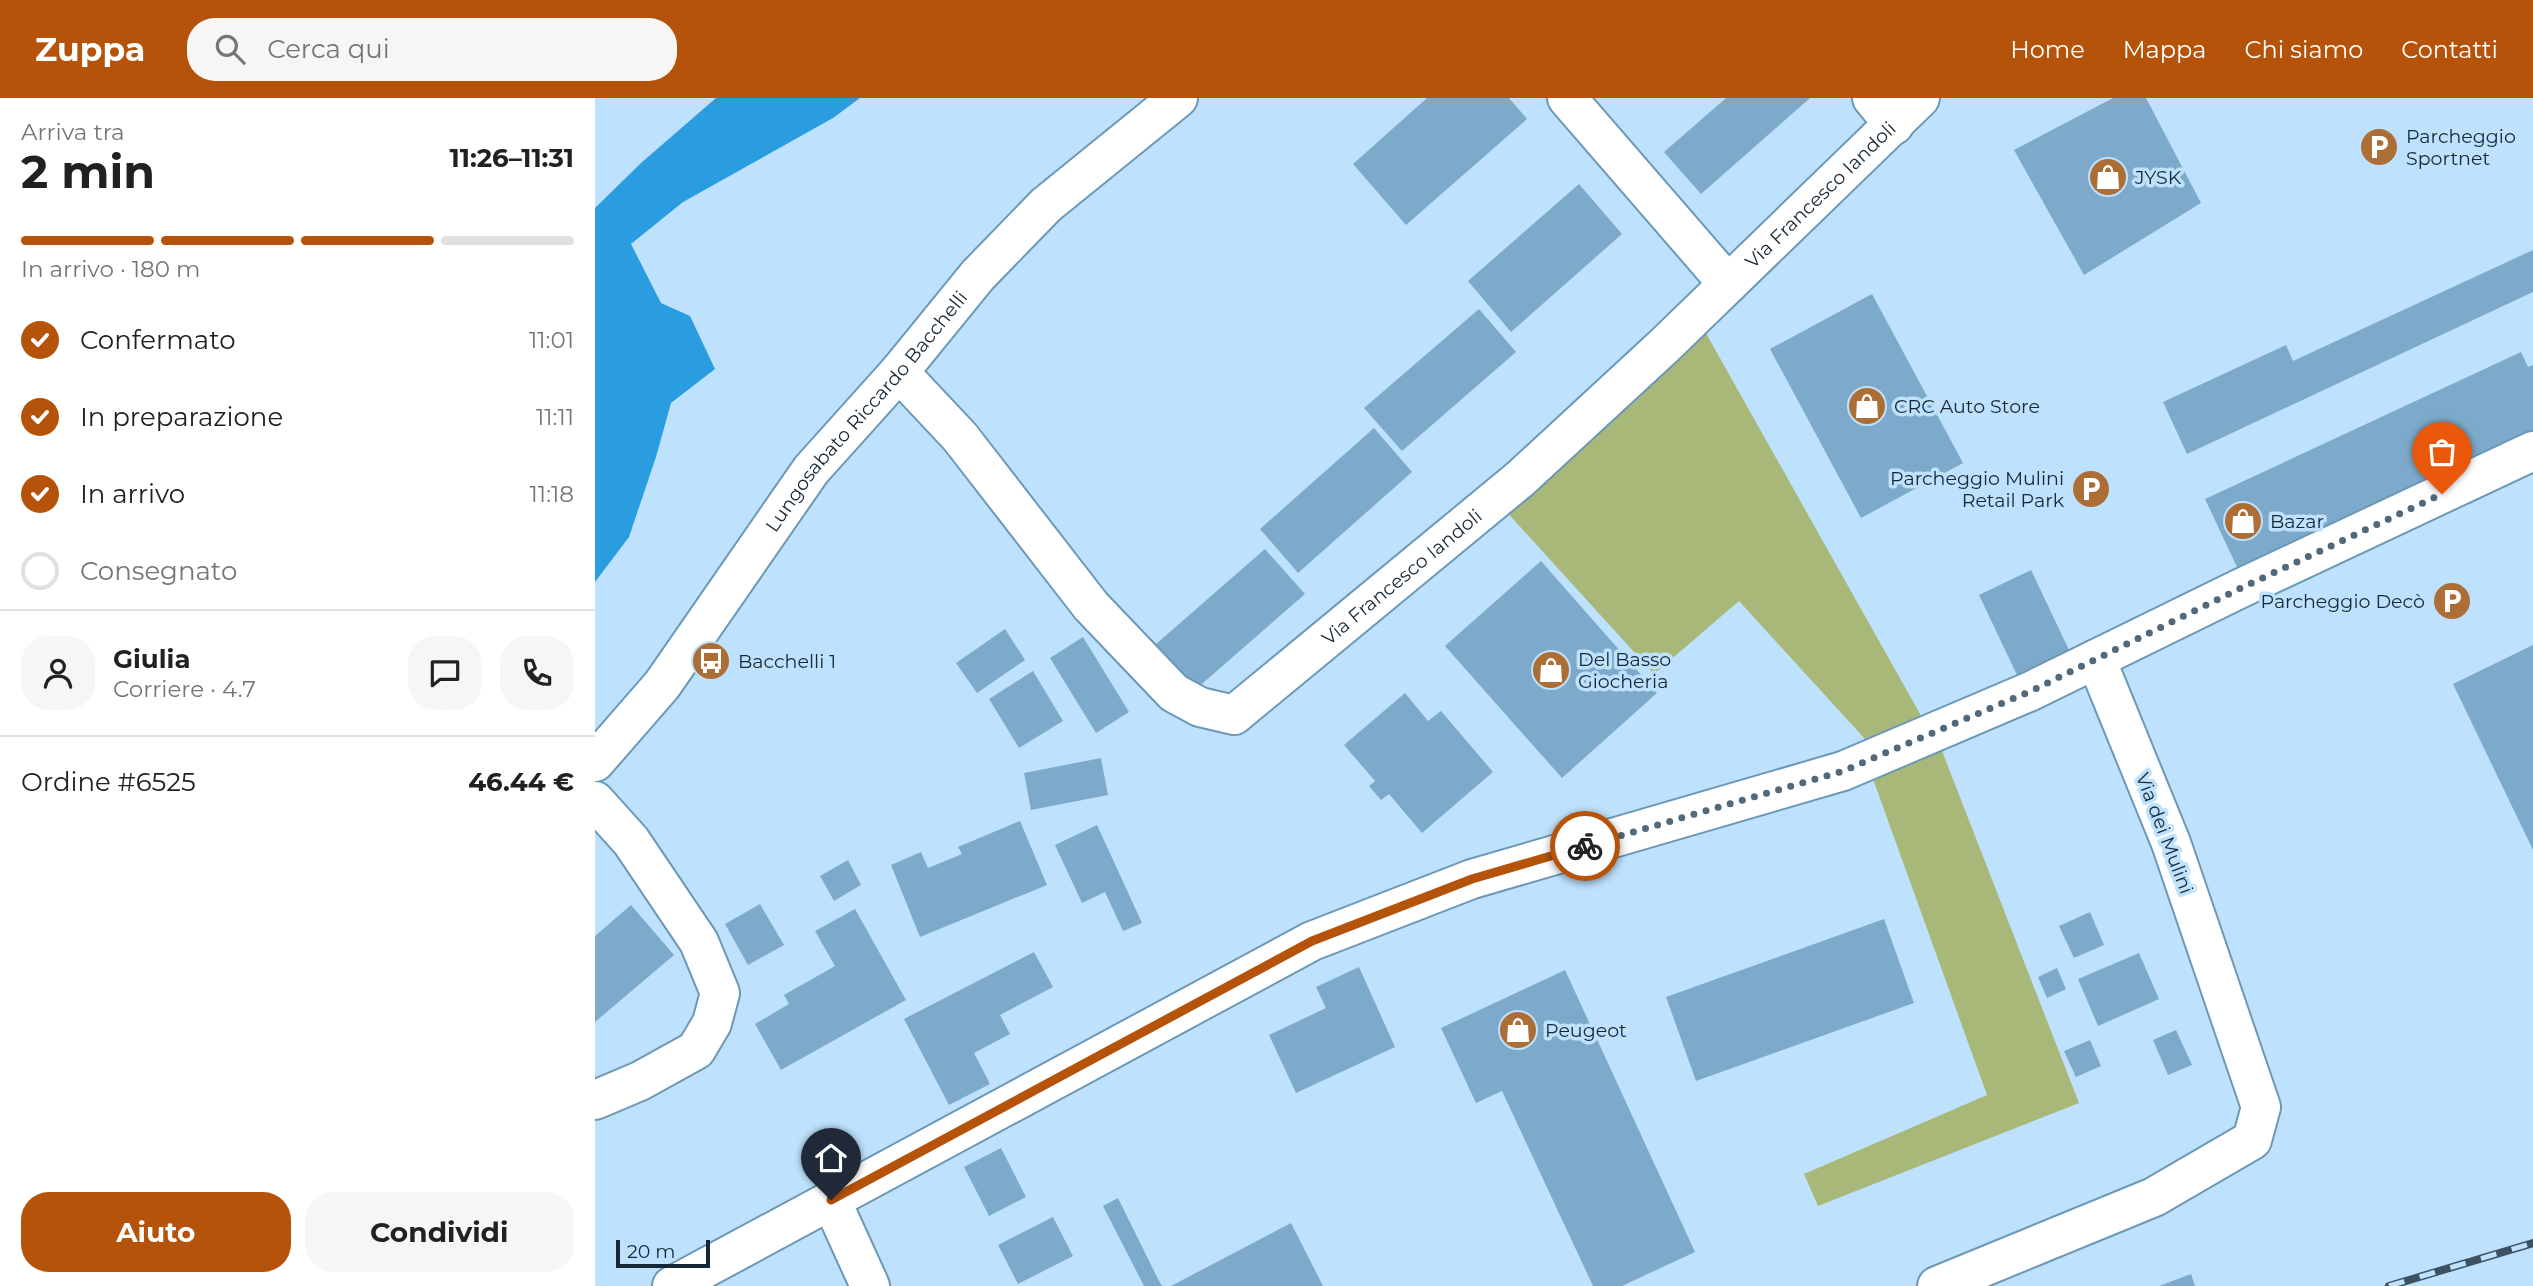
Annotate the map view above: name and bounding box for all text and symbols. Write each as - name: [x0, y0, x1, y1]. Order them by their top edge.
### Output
- search box: [187, 18, 677, 81]
- text: Zuppa: [35, 29, 145, 69]
- icon: search: [211, 30, 249, 68]
- text: Cerca qui: [267, 33, 390, 65]
- text: Home: [2010, 35, 2085, 64]
- text: Mappa: [2123, 35, 2206, 64]
- text: Chi siamo: [2244, 35, 2363, 64]
- text: Contatti: [2401, 35, 2498, 64]
- street label: Via Francesco Iandoli: [1741, 117, 1901, 273]
- text: Arriva tra: [21, 118, 125, 146]
- place label: Parcheggio Sportnet: [2406, 125, 2516, 170]
- parking icon: Parcheggio Sportnet: [2358, 126, 2400, 168]
- text: 11:26–11:31: [450, 142, 574, 174]
- text: 2 min: [21, 143, 155, 200]
- shop icon: JYSK: [2087, 156, 2129, 198]
- place label: JYSK: [2134, 166, 2182, 189]
- text: In arrivo · 180 m: [21, 255, 200, 283]
- street label: Lungosabato Riccardo Bacchelli: [761, 287, 972, 536]
- icon: check: [21, 321, 59, 359]
- text: Confermato: [80, 324, 236, 356]
- text: 11:01: [529, 326, 574, 354]
- shop icon: CRC Auto Store: [1846, 385, 1888, 427]
- place label: CRC Auto Store: [1894, 395, 2040, 418]
- icon: check: [21, 398, 59, 436]
- text: In preparazione: [80, 401, 283, 433]
- text: 11:11: [536, 403, 574, 431]
- pin: [2412, 422, 2472, 494]
- icon: bag: [2423, 433, 2461, 471]
- place label: Parcheggio Mulini Retail Park: [1890, 467, 2065, 512]
- parking icon: Parcheggio Mulini Retail Park: [2070, 468, 2112, 510]
- icon: check: [21, 475, 59, 513]
- text: In arrivo: [80, 478, 185, 510]
- text: 11:18: [530, 480, 574, 508]
- shop icon: Bazar: [2222, 500, 2264, 542]
- street label: Via Francesco Iandoli: [1317, 504, 1487, 650]
- place label: Bazar: [2270, 510, 2324, 533]
- text: Consegnato: [80, 555, 237, 587]
- parking icon: Parcheggio Decò: [2431, 580, 2473, 622]
- place label: Parcheggio Decò: [2261, 590, 2425, 613]
- button: person: [21, 636, 95, 710]
- button: chat: [408, 636, 482, 710]
- button: phone: [500, 636, 574, 710]
- bus stop icon: Bacchelli 1: [690, 640, 732, 682]
- text: Giulia: [113, 643, 190, 675]
- place label: Del Basso Giocheria: [1578, 648, 1671, 693]
- shop icon: Del Basso Giocheria: [1530, 649, 1572, 691]
- place label: Bacchelli 1: [738, 650, 836, 673]
- text: Corriere · 4.7: [113, 675, 256, 703]
- text: Ordine #6525: [21, 766, 196, 798]
- text: 46.44 €: [468, 766, 574, 798]
- street label: Via dei Mulini: [2131, 769, 2198, 897]
- courier: [1550, 811, 1620, 881]
- icon: bike: [1566, 827, 1604, 865]
- shop icon: Peugeot: [1497, 1009, 1539, 1051]
- place label: Peugeot: [1545, 1019, 1627, 1042]
- pin: [801, 1128, 861, 1200]
- icon: home: [812, 1139, 850, 1177]
- button: Aiuto: [21, 1192, 291, 1272]
- button: Condividi: [305, 1192, 574, 1272]
- scale bar: [616, 1237, 711, 1269]
- text: 20 m: [627, 1240, 675, 1263]

